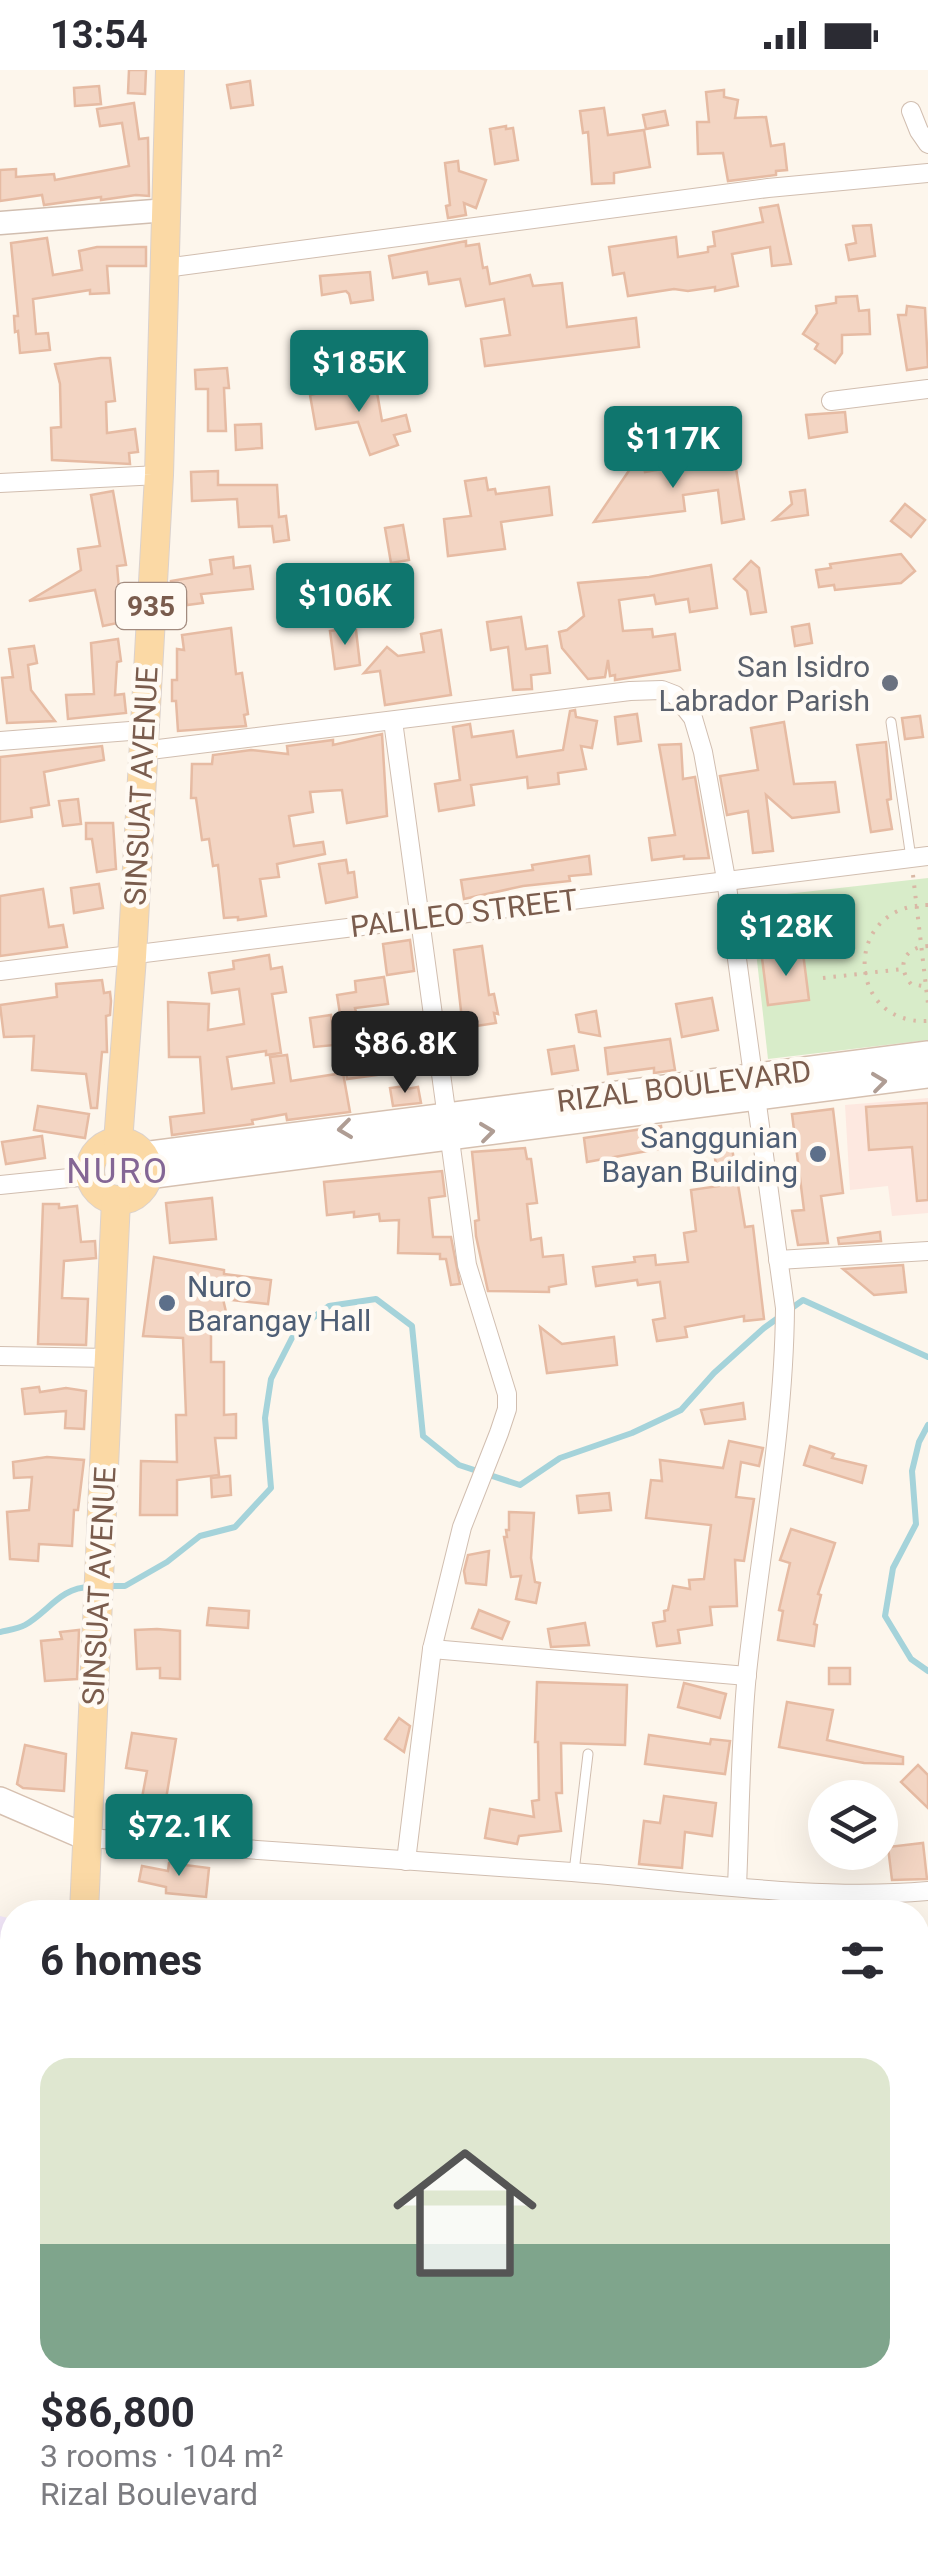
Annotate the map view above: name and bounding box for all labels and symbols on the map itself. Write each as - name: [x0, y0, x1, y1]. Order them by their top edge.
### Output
- pin: $185K: [289, 330, 429, 415]
- pin: $117K: [603, 406, 743, 491]
- pin: $106K: [275, 563, 415, 648]
- road number: 935: [116, 583, 186, 629]
- place label: San Isidro Labrador Parish: [659, 649, 870, 718]
- street label: SINSUAT AVENUE: [117, 666, 165, 906]
- marker: San Isidro Labrador Parish: [879, 672, 901, 694]
- street label: PALILEO STREET: [348, 882, 580, 944]
- pin: $128K: [716, 894, 856, 979]
- pin: $86.8K: [324, 1011, 486, 1096]
- street label: RIZAL BOULEVARD: [555, 1053, 813, 1119]
- one-way arrow: [871, 1072, 887, 1093]
- one-way arrow: [337, 1118, 353, 1139]
- place label: Sanggunian Bayan Building: [601, 1120, 798, 1189]
- one-way arrow: [479, 1122, 495, 1143]
- marker: Sanggunian Bayan Building: [807, 1143, 829, 1165]
- district label: NURO: [66, 1151, 170, 1192]
- place label: Nuro Barangay Hall: [187, 1269, 371, 1338]
- marker: Nuro Barangay Hall: [156, 1292, 178, 1314]
- street label: SINSUAT AVENUE: [75, 1466, 123, 1706]
- pin: $72.1K: [98, 1794, 260, 1879]

